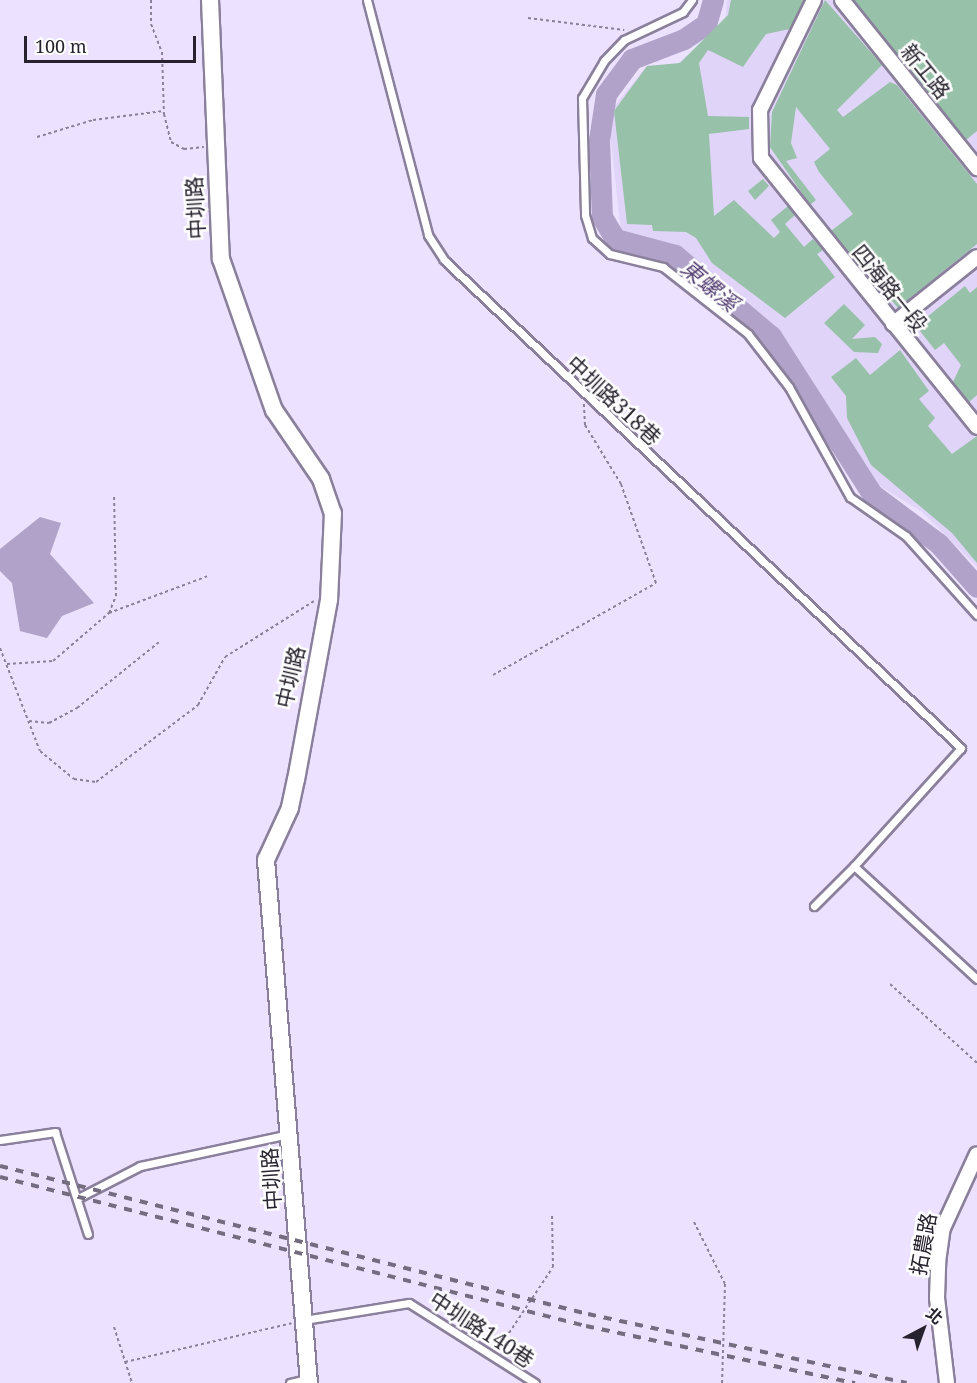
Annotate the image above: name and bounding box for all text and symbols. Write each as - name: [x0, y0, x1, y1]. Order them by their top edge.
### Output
- scale bar: [27, 24, 200, 62]
- text: 100 m: [35, 34, 87, 58]
- street label: 新工路: [896, 39, 956, 103]
- street label: 中圳路: [181, 176, 209, 240]
- street label: 四海路一段: [847, 239, 933, 337]
- water label: 東螺溪: [676, 254, 744, 316]
- street label: 中圳路318巷: [562, 350, 666, 450]
- street label: 中圳路: [271, 643, 309, 711]
- street label: 中圳路: [256, 1147, 286, 1211]
- street label: 拓農路: [905, 1211, 941, 1277]
- street label: 中圳路140巷: [425, 1286, 539, 1372]
- north arrow: [893, 1299, 953, 1359]
- text: 北: [922, 1302, 948, 1329]

